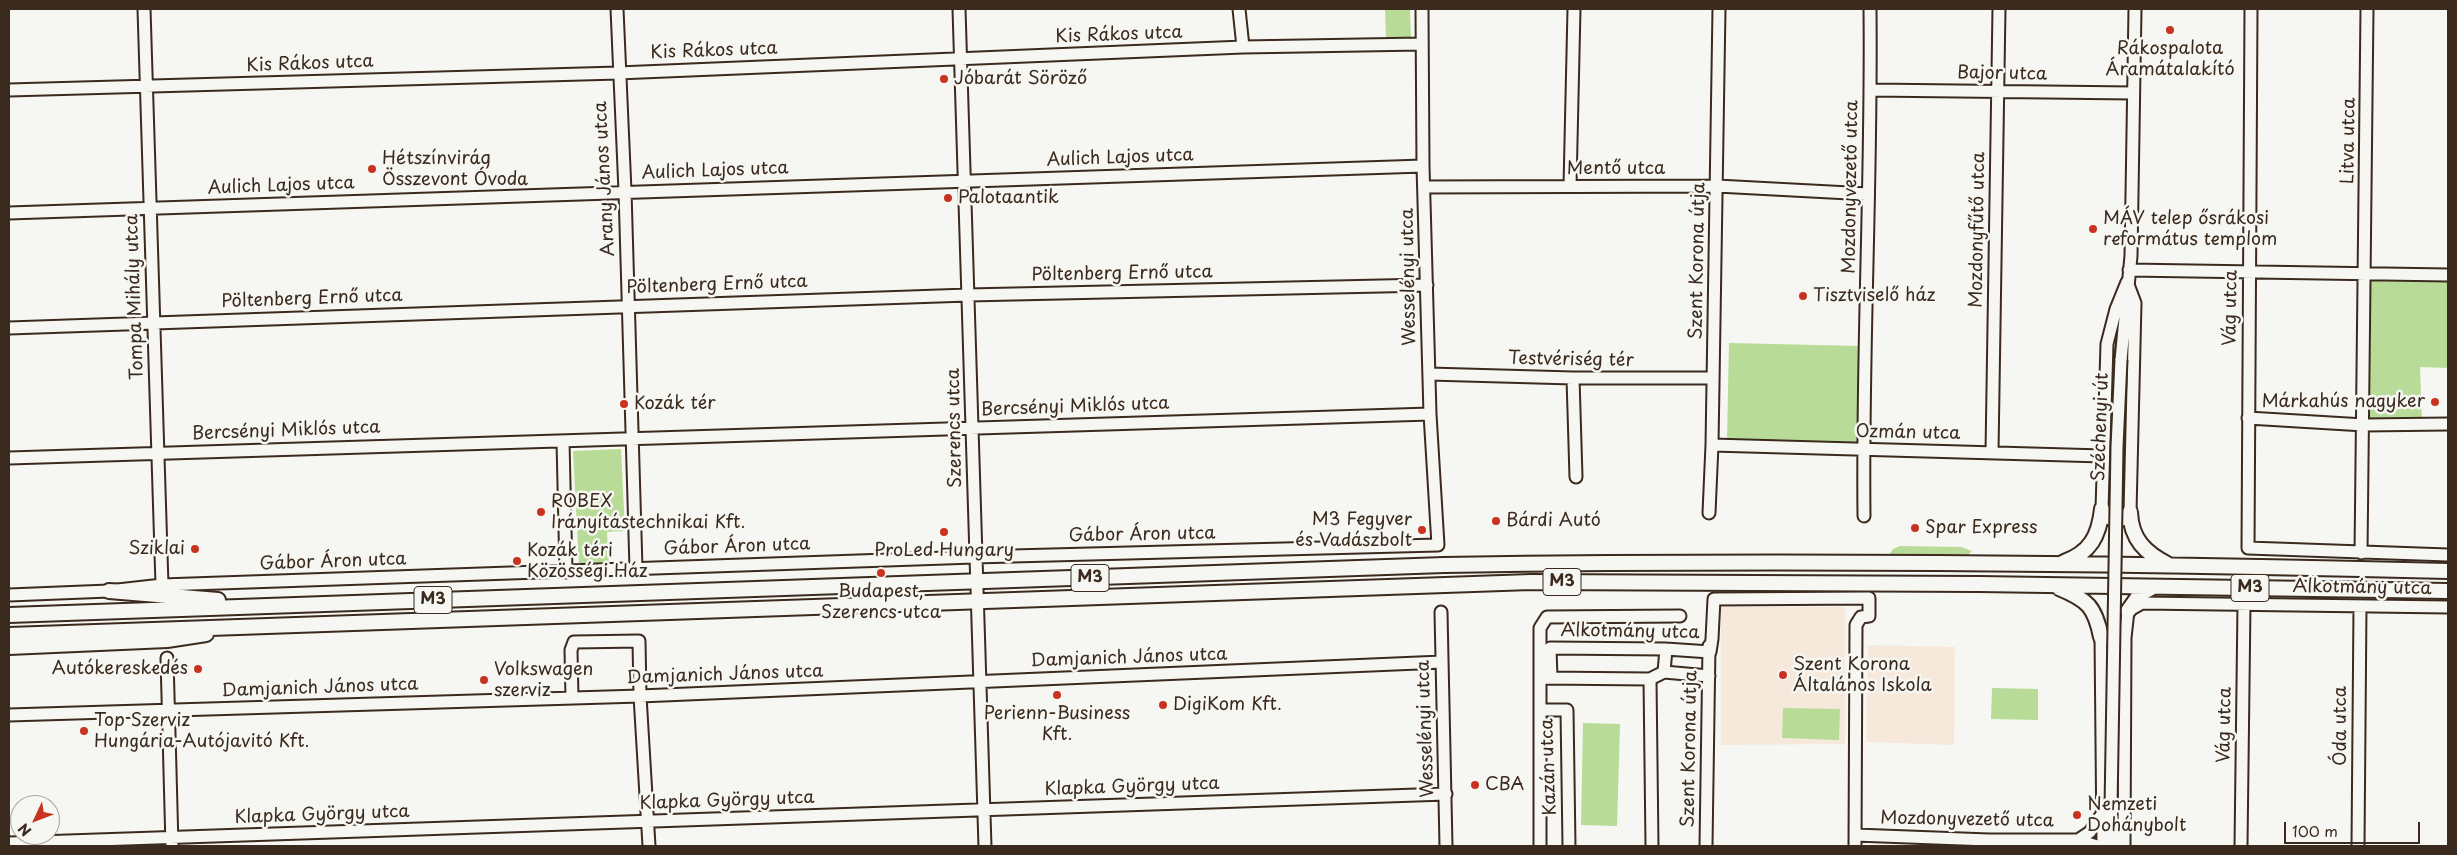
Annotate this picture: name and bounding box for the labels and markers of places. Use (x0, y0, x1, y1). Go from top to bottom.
marker: Rákospalota Áramátalakító (2164, 24, 2176, 36)
place label: Rákospalota Áramátalakító (2105, 38, 2235, 80)
place label: Jóbarát Söröző (954, 68, 1087, 90)
marker: Jóbarát Söröző (938, 73, 950, 85)
place label: Hétszínvirág Összevont Óvoda (382, 148, 528, 190)
marker: Hétszínvirág Összevont Óvoda (366, 163, 378, 175)
place label: Palotaantik (958, 187, 1059, 209)
marker: Palotaantik (942, 192, 954, 204)
place label: MÁV telep ősrákosi református templom (2103, 208, 2277, 250)
marker: MÁV telep ősrákosi református templom (2087, 223, 2099, 235)
place label: Tisztviselő ház (1813, 285, 1936, 307)
marker: Tisztviselő ház (1797, 290, 1809, 302)
place label: Márkahús nagyker (2262, 391, 2425, 413)
place label: Kozák tér (634, 393, 716, 415)
marker: Márkahús nagyker (2429, 396, 2441, 408)
marker: Kozák tér (618, 398, 630, 410)
place label: ROBEX Irányítástechnikai Kft. (551, 491, 745, 534)
marker: ROBEX Irányítástechnikai Kft. (535, 506, 547, 518)
place label: M3 Fegyver és Vadászbolt (1295, 509, 1412, 552)
place label: Bárdi Autó (1506, 510, 1601, 532)
marker: Bárdi Autó (1490, 515, 1502, 527)
place label: Spar Express (1925, 517, 2038, 539)
marker: Spar Express (1909, 522, 1921, 534)
marker: M3 Fegyver és Vadászbolt (1416, 524, 1428, 536)
marker: ProLed Hungary (938, 526, 950, 538)
place label: Sziklai (128, 538, 185, 560)
place label: Kozák téri Közösségi Ház (527, 540, 648, 582)
place label: ProLed Hungary (874, 540, 1014, 562)
marker: Sziklai (189, 543, 201, 555)
marker: Kozák téri Közösségi Ház (511, 555, 523, 567)
marker: Budapest, Szerencs utca (875, 567, 887, 579)
place label: Budapest, Szerencs utca (821, 581, 941, 624)
place label: Szent Korona Általános Iskola (1793, 654, 1932, 696)
place label: Autókereskedés (52, 658, 188, 680)
place label: Volkswagen szerviz (494, 659, 593, 702)
marker: Autókereskedés (192, 663, 204, 675)
marker: Szent Korona Általános Iskola (1777, 669, 1789, 681)
marker: Volkswagen szerviz (478, 674, 490, 686)
marker: Perienn-Business Kft. (1051, 689, 1063, 701)
place label: DigiKom Kft. (1173, 694, 1282, 716)
marker: DigiKom Kft. (1157, 699, 1169, 711)
place label: Perienn-Business Kft. (984, 703, 1130, 746)
place label: Top Szerviz Hungária-Autójavitó Kft. (94, 710, 310, 752)
marker: Top Szerviz Hungária-Autójavitó Kft. (78, 725, 90, 737)
place label: CBA (1485, 774, 1524, 796)
marker: CBA (1469, 779, 1481, 791)
place label: Nemzeti Dohánybolt (2087, 794, 2186, 836)
marker: Nemzeti Dohánybolt (2071, 809, 2083, 821)

